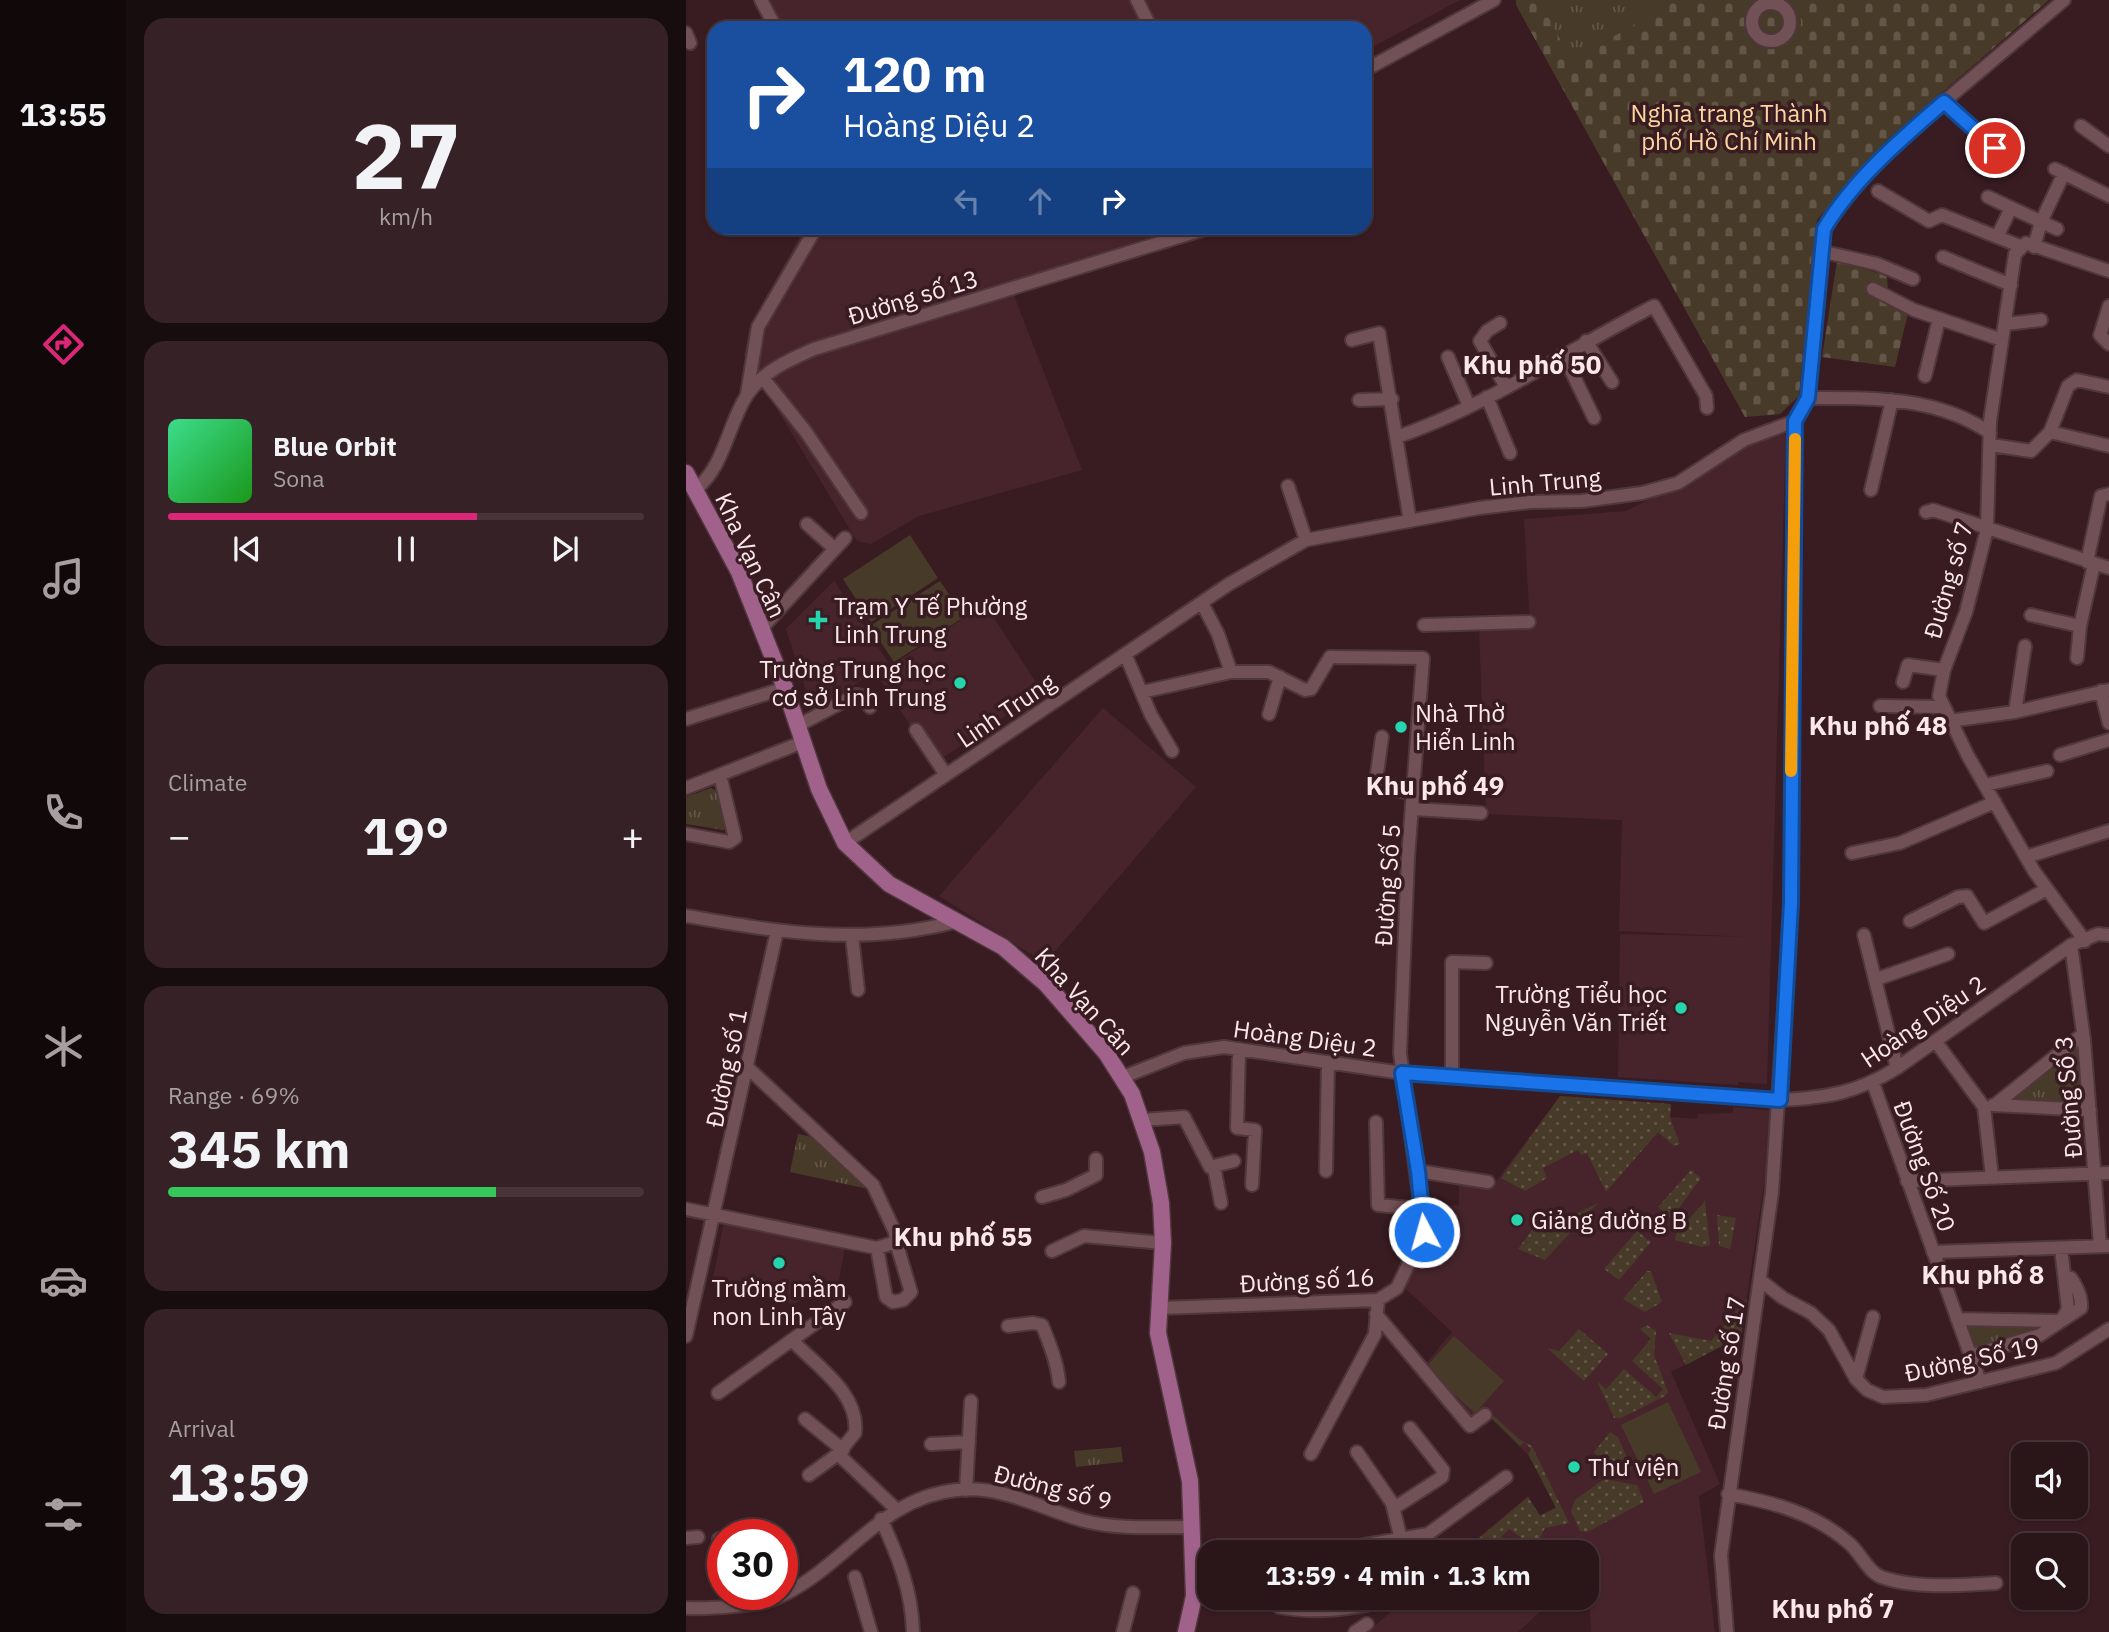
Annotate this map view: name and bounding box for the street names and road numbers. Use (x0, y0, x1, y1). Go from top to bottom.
street label: Đường số 13 (844, 262, 982, 332)
street label: Linh Trung (1488, 461, 1603, 503)
street label: Kha Vạn Cân (708, 487, 794, 623)
street label: Đường số 7 (1916, 518, 1980, 642)
street label: Linh Trung (950, 665, 1062, 755)
street label: Đường Số 5 (1367, 823, 1407, 947)
street label: Kha Vạn Cân (1028, 940, 1142, 1062)
street label: Hoàng Diệu 2 (1854, 967, 1992, 1075)
street label: Đường số 1 (698, 1006, 754, 1130)
street label: Hoàng Diệu 2 (1231, 1012, 1379, 1064)
street label: Đường Số 3 (2047, 1035, 2089, 1159)
street label: Đường Số 20 (1887, 1096, 1963, 1236)
street label: Đường số 16 (1239, 1260, 1375, 1300)
street label: Đường số 17 (1700, 1294, 1752, 1432)
street label: Đường Số 19 (1902, 1329, 2042, 1389)
street label: Đường số 9 (991, 1457, 1115, 1517)

